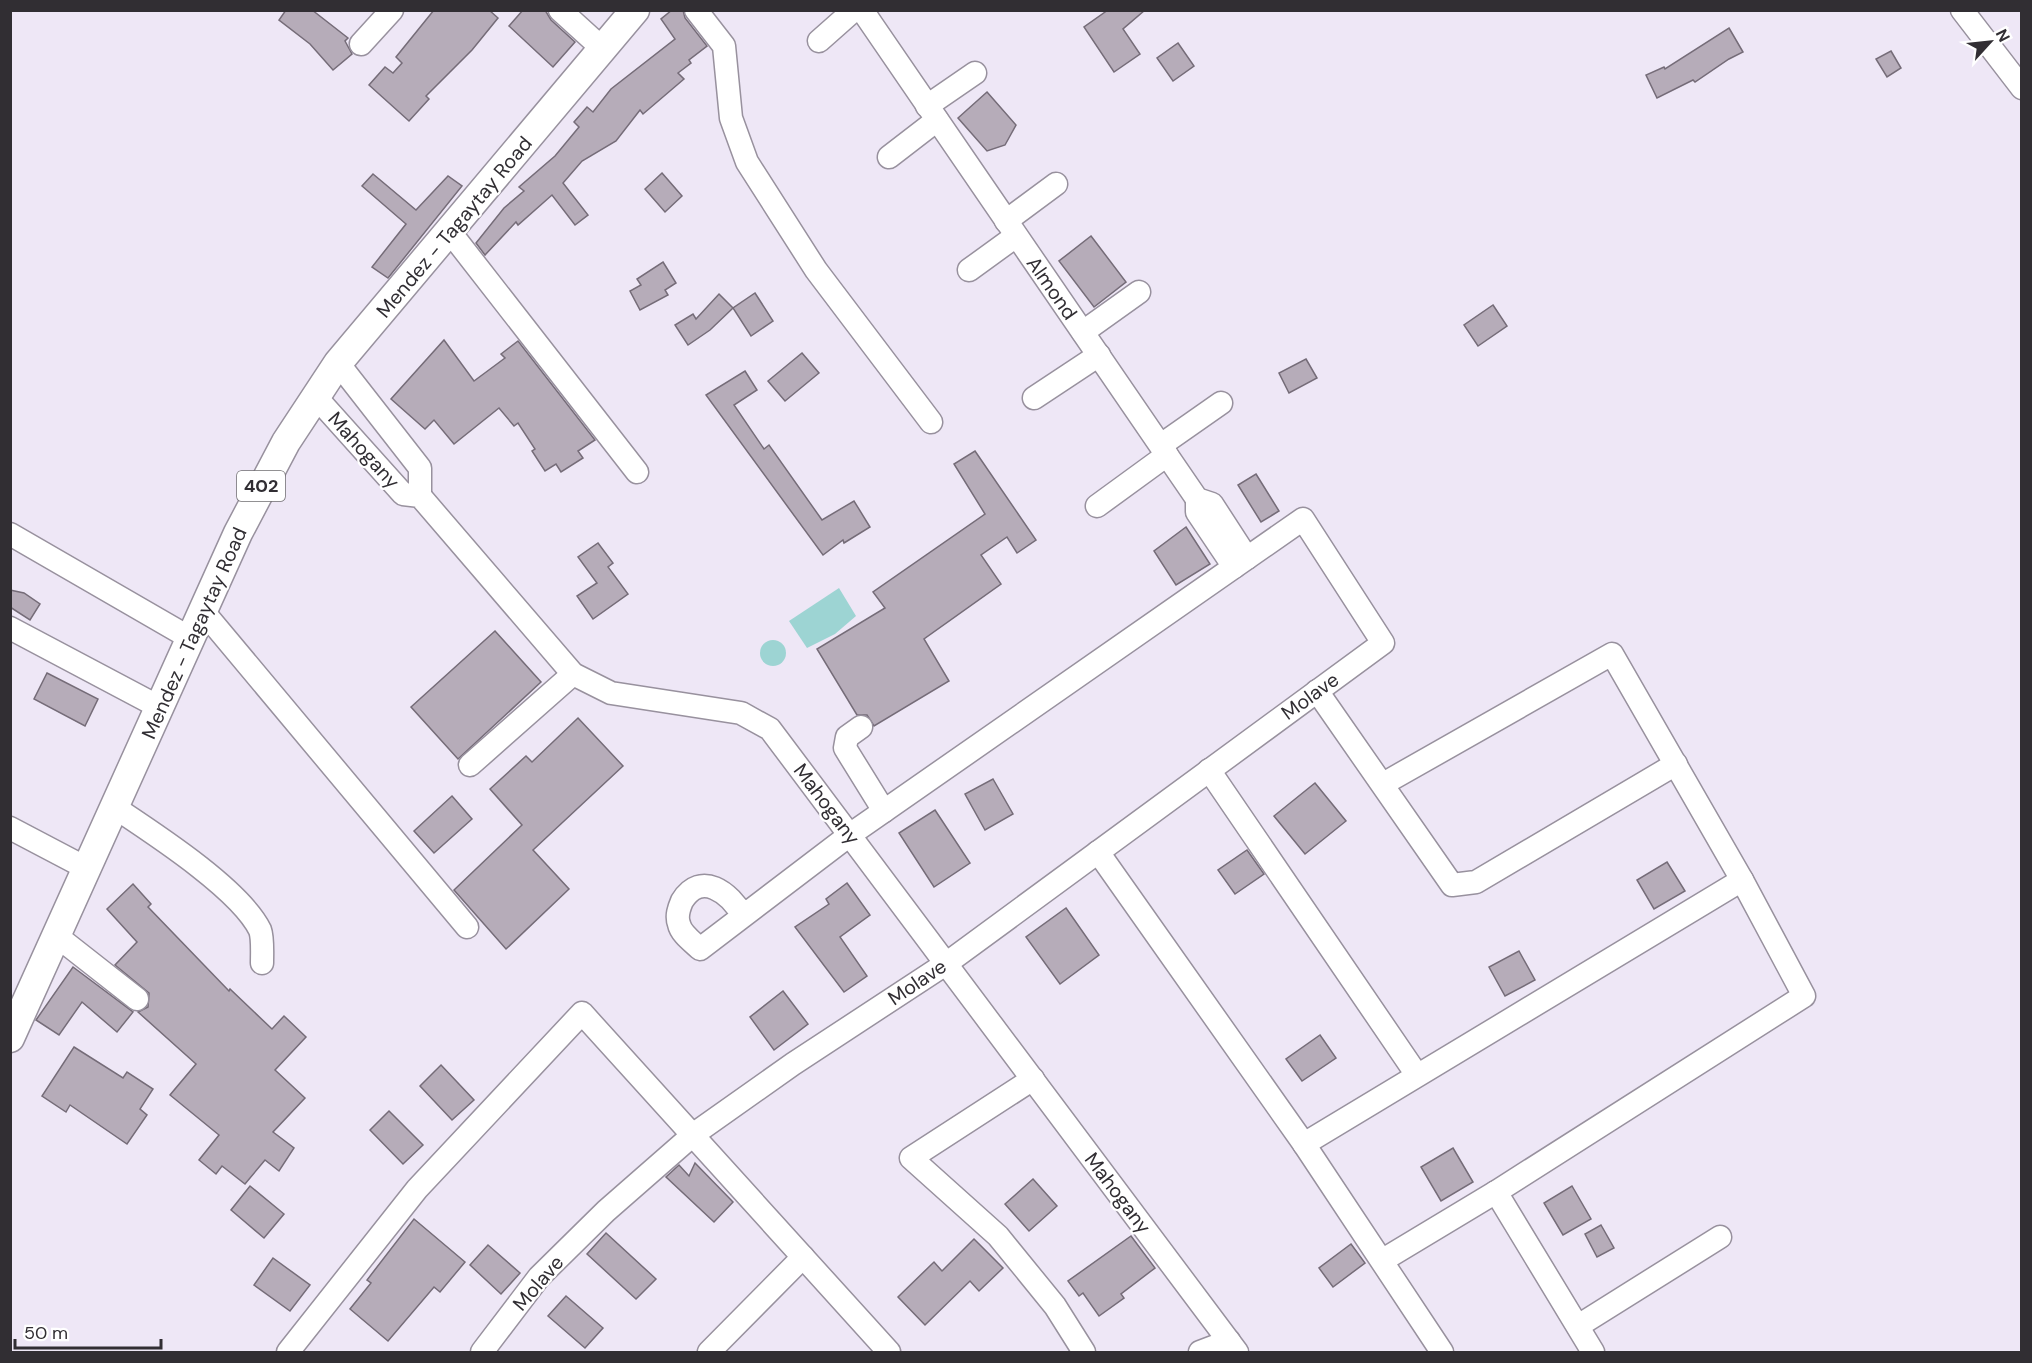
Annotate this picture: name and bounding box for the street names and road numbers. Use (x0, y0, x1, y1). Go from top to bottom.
street label: Mendez - Tagaytay Road (370, 131, 538, 323)
street label: Almond (1021, 251, 1083, 325)
street label: Mahogany (323, 406, 405, 494)
road number: 402 (237, 471, 285, 501)
street label: Mendez - Tagaytay Road (136, 523, 252, 743)
street label: Molave (1276, 666, 1344, 726)
street label: Mahogany (788, 758, 866, 850)
street label: Molave (883, 953, 951, 1011)
street label: Mahogany (1079, 1147, 1157, 1239)
street label: Molave (507, 1250, 569, 1316)

